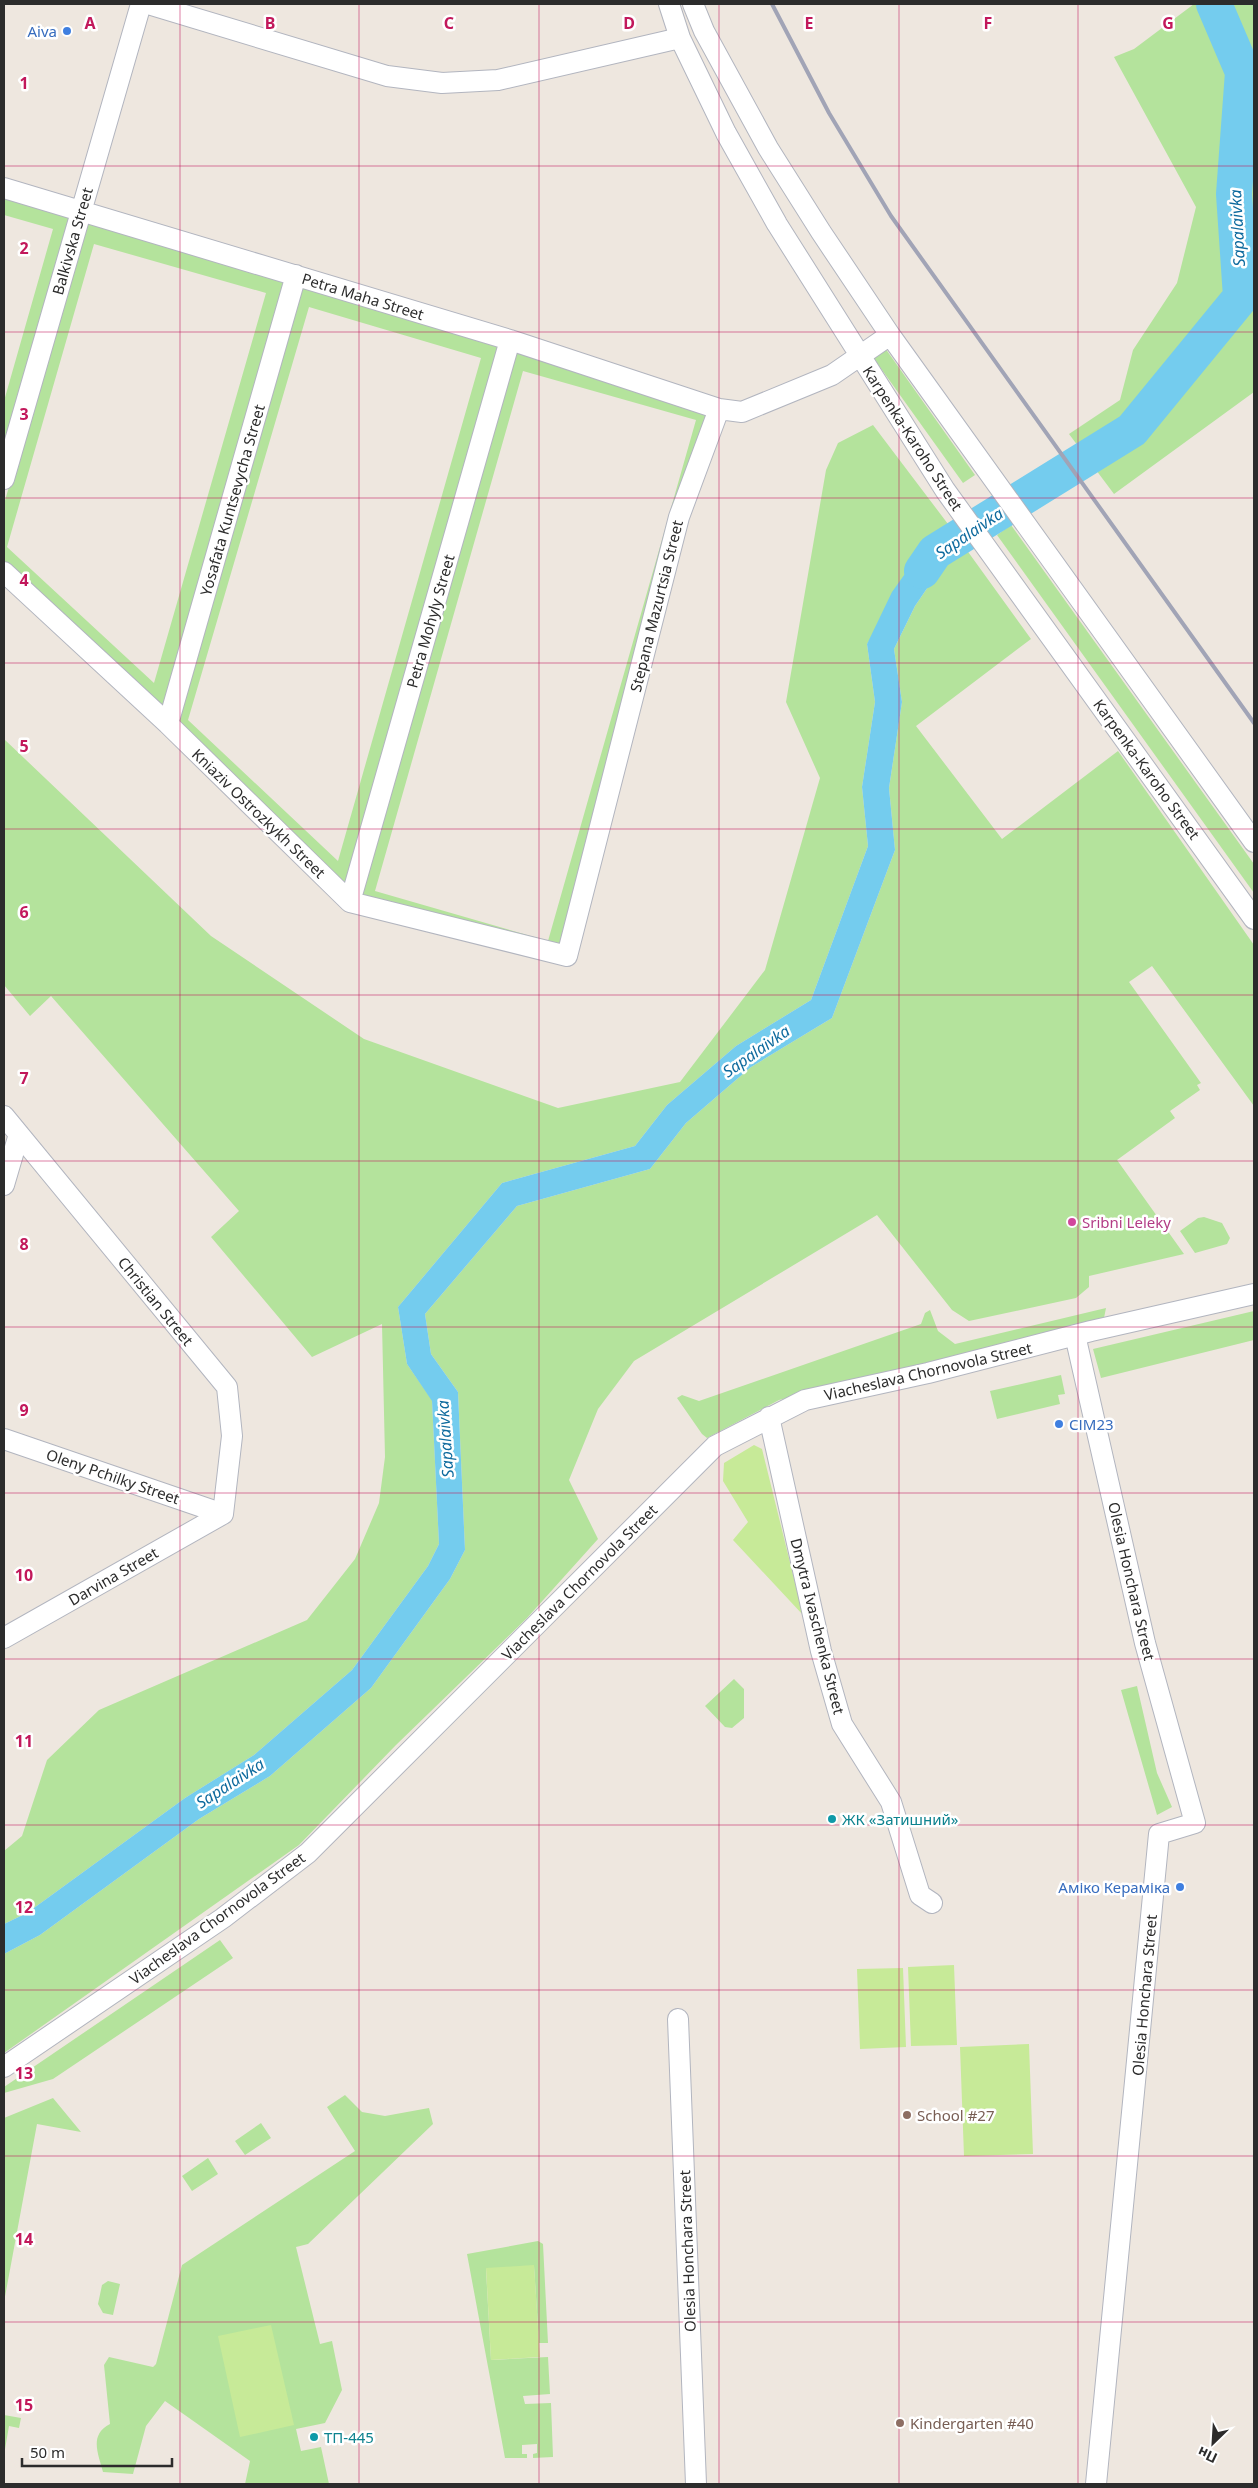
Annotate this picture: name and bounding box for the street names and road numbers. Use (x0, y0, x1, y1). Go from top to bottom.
street label: Balkivska Street (47, 184, 97, 297)
street label: Petra Maha Street (300, 268, 427, 324)
street label: Karpenka-Karoho Street (859, 362, 968, 515)
street label: Yosafata Kuntsevycha Street (195, 401, 269, 598)
street label: Stepana Mazurtsia Street (625, 517, 687, 694)
street label: Petra Mohyly Street (401, 551, 459, 690)
street label: Karpenka-Karoho Street (1089, 695, 1205, 844)
street label: Kniaziv Ostrozkykh Street (188, 744, 330, 882)
street label: Christian Street (114, 1252, 198, 1350)
street label: Viacheslava Chornovola Street (822, 1337, 1034, 1405)
street label: Oleny Pchilky Street (44, 1444, 183, 1508)
street label: Viacheslava Chornovola Street (497, 1499, 662, 1664)
street label: Olesia Honchara Street (1104, 1500, 1160, 1663)
street label: Dmytra Ivaschenka Street (786, 1536, 850, 1717)
street label: Darvina Street (64, 1542, 162, 1610)
street label: Viacheslava Chornovola Street (125, 1847, 309, 1989)
street label: Olesia Honchara Street (1127, 1913, 1161, 2076)
street label: Olesia Honchara Street (674, 2169, 700, 2332)

